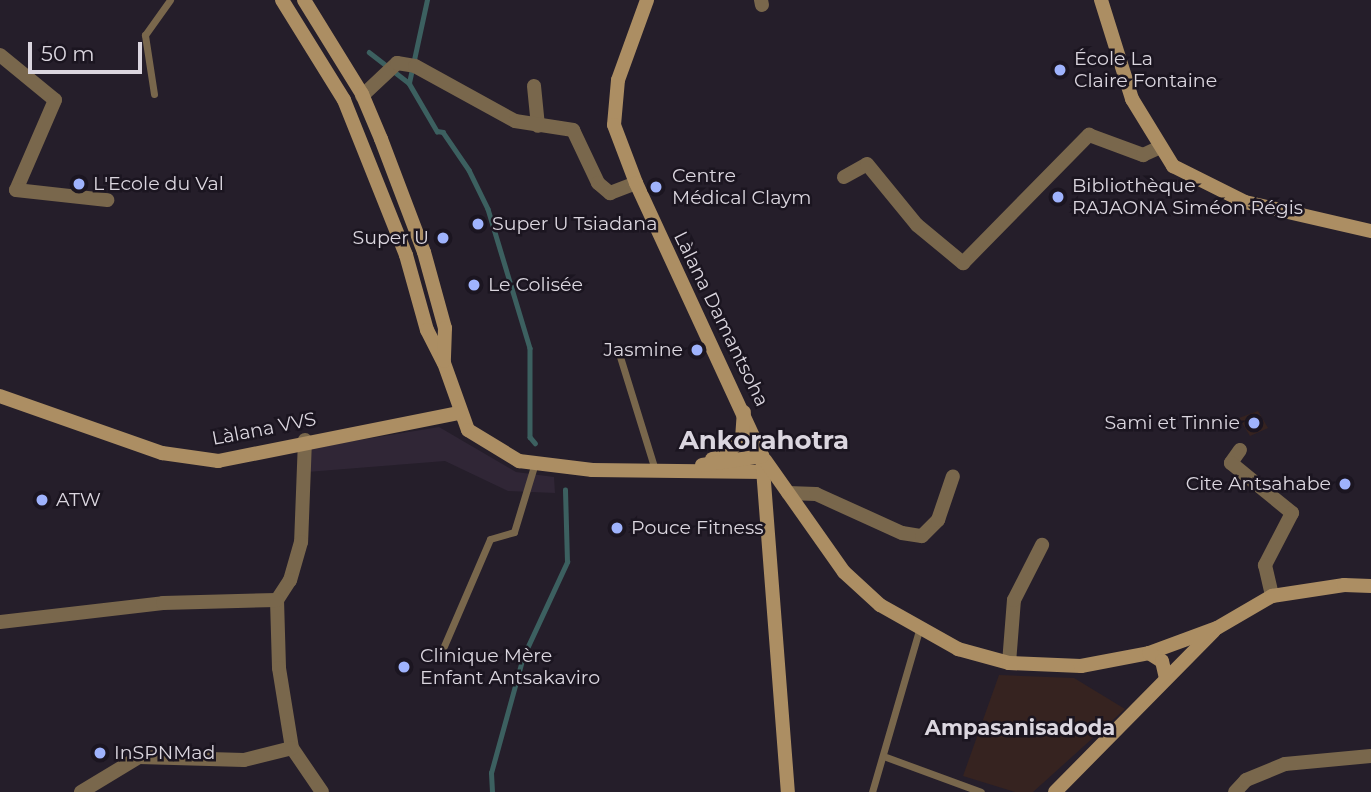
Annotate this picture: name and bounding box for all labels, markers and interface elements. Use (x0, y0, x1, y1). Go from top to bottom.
scale bar (32, 28, 145, 72)
text: 50 m (41, 41, 95, 66)
place label: École La Claire Fontaine (1074, 48, 1217, 92)
marker: École La Claire Fontaine (1052, 62, 1068, 78)
place label: Centre Médical Claym (672, 165, 811, 209)
place label: L'Ecole du Val (93, 173, 224, 195)
place label: Bibliothèque RAJAONA Siméon Régis (1072, 175, 1303, 219)
marker: L'Ecole du Val (71, 176, 87, 192)
marker: Centre Médical Claym (646, 177, 666, 197)
marker: Bibliothèque RAJAONA Siméon Régis (1050, 189, 1066, 205)
place label: Super U Tsiadana (492, 213, 657, 235)
marker: Super U Tsiadana (470, 216, 486, 232)
place label: Super U (353, 227, 429, 249)
street label: Làlana Damantsoha (669, 228, 773, 410)
marker: Super U (435, 230, 451, 246)
place label: Le Colisée (488, 274, 583, 296)
marker: Le Colisée (466, 277, 482, 293)
place label: Jasmine (603, 339, 683, 361)
marker: Jasmine (689, 342, 705, 358)
street label: Làlana VVS (210, 408, 318, 450)
place label: Sami et Tinnie (1104, 412, 1240, 434)
marker: Sami et Tinnie (1246, 415, 1262, 431)
district label: Ankorahotra (679, 425, 849, 457)
place label: Cite Antsahabe (1186, 473, 1331, 495)
marker: Cite Antsahabe (1337, 476, 1353, 492)
place label: ATW (56, 489, 101, 511)
marker: ATW (34, 492, 50, 508)
place label: Pouce Fitness (631, 517, 764, 539)
marker: Pouce Fitness (609, 520, 625, 536)
place label: Clinique Mère Enfant Antsakaviro (420, 645, 600, 689)
marker: Clinique Mère Enfant Antsakaviro (394, 657, 414, 677)
district label: Ampasanisadoda (925, 715, 1115, 741)
place label: InSPNMad (114, 742, 215, 764)
marker: InSPNMad (92, 745, 108, 761)

